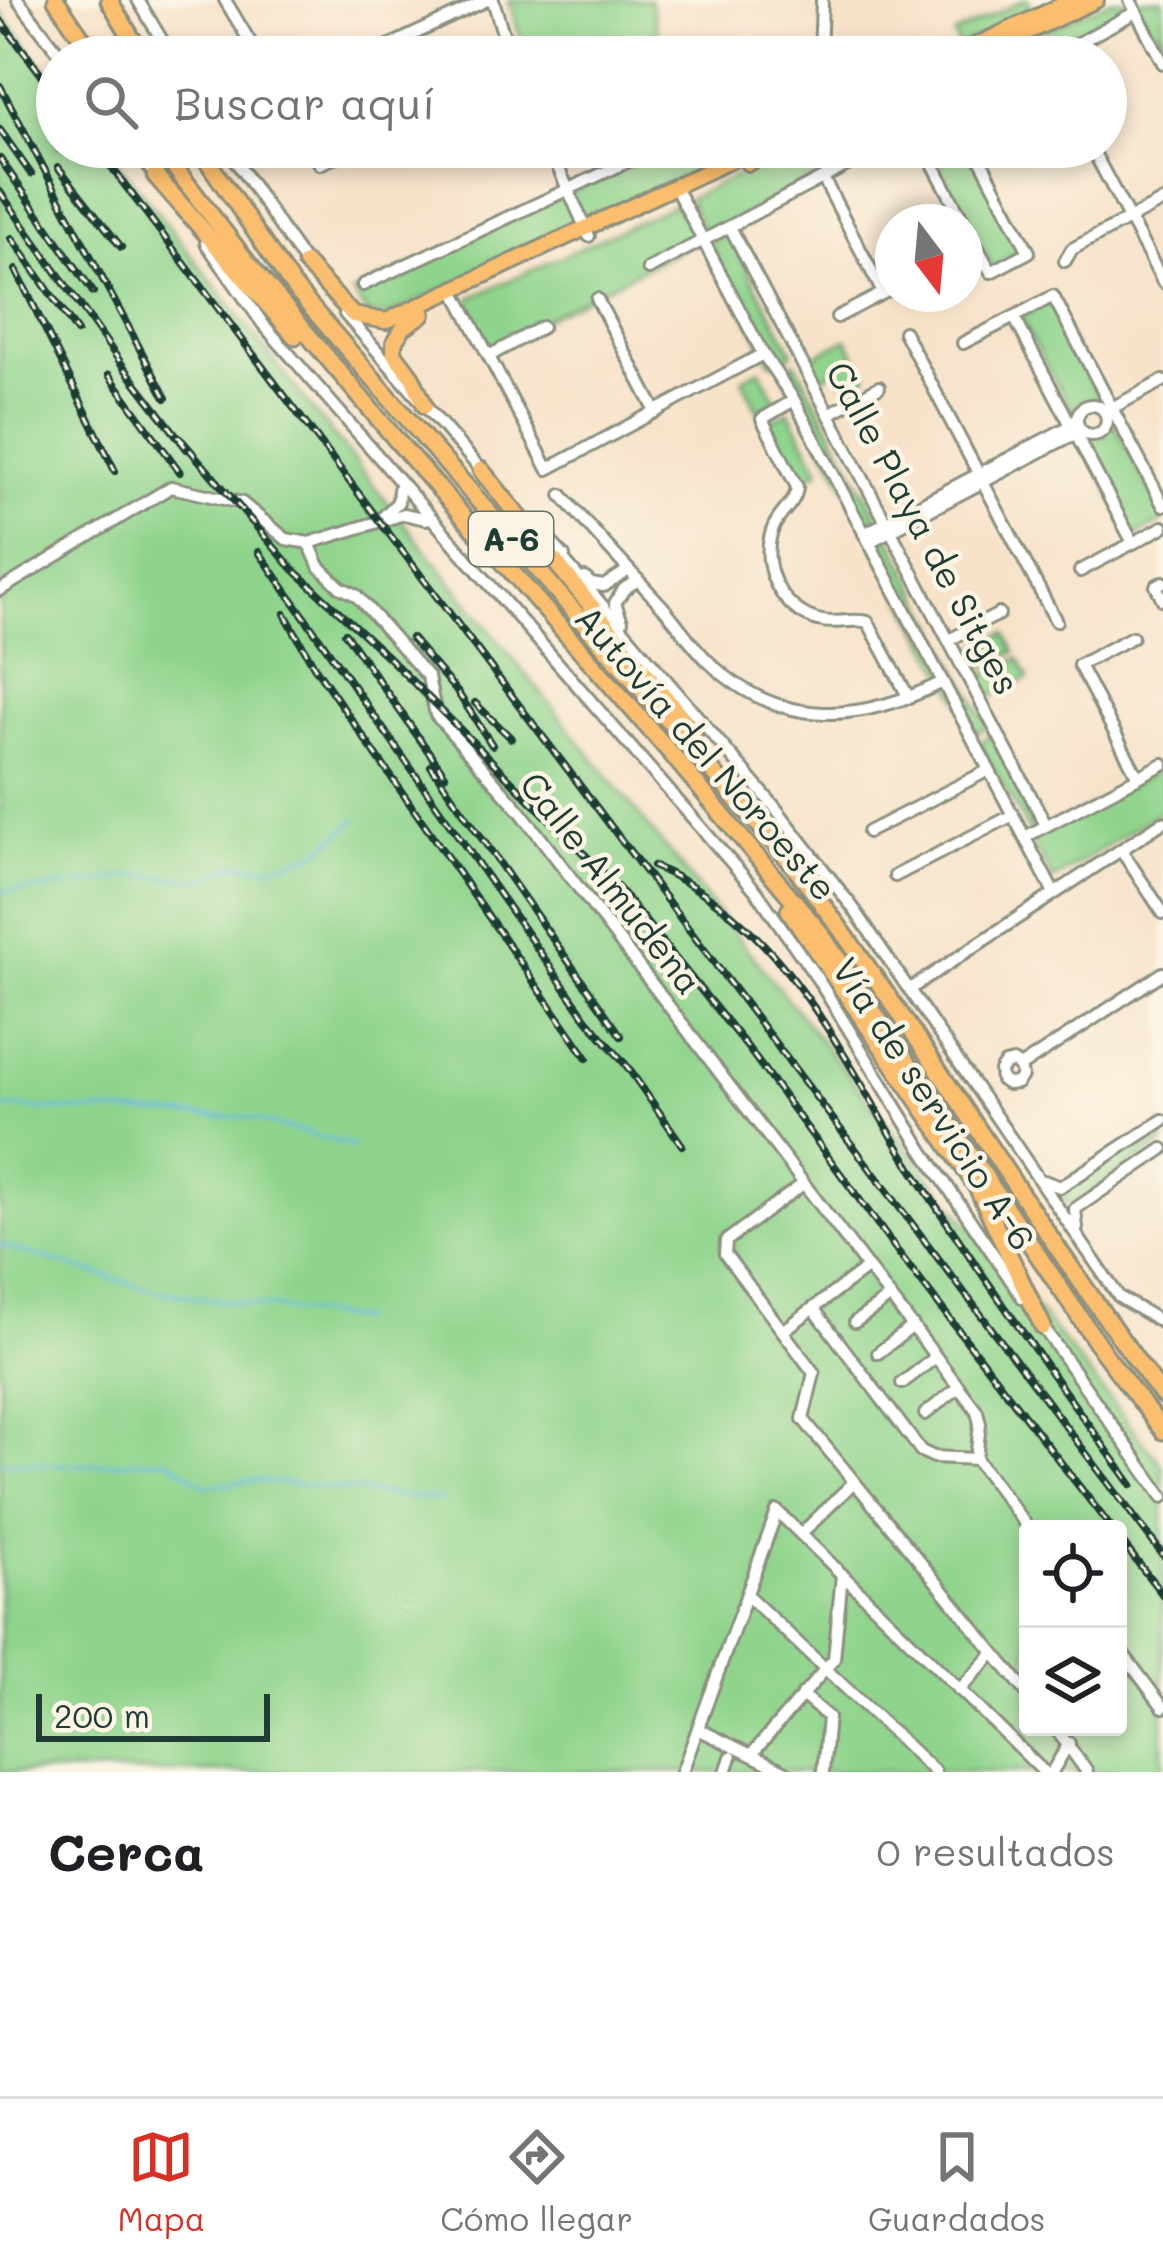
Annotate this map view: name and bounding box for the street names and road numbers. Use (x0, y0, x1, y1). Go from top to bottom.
street label: Calle Playa de Sitges (816, 353, 1032, 702)
road number: A-6 (469, 512, 553, 566)
street label: Autovía del Noroeste (566, 594, 849, 910)
street label: Calle Almudena (511, 761, 714, 1003)
street label: Vía de servicio A-6 (823, 948, 1048, 1258)

